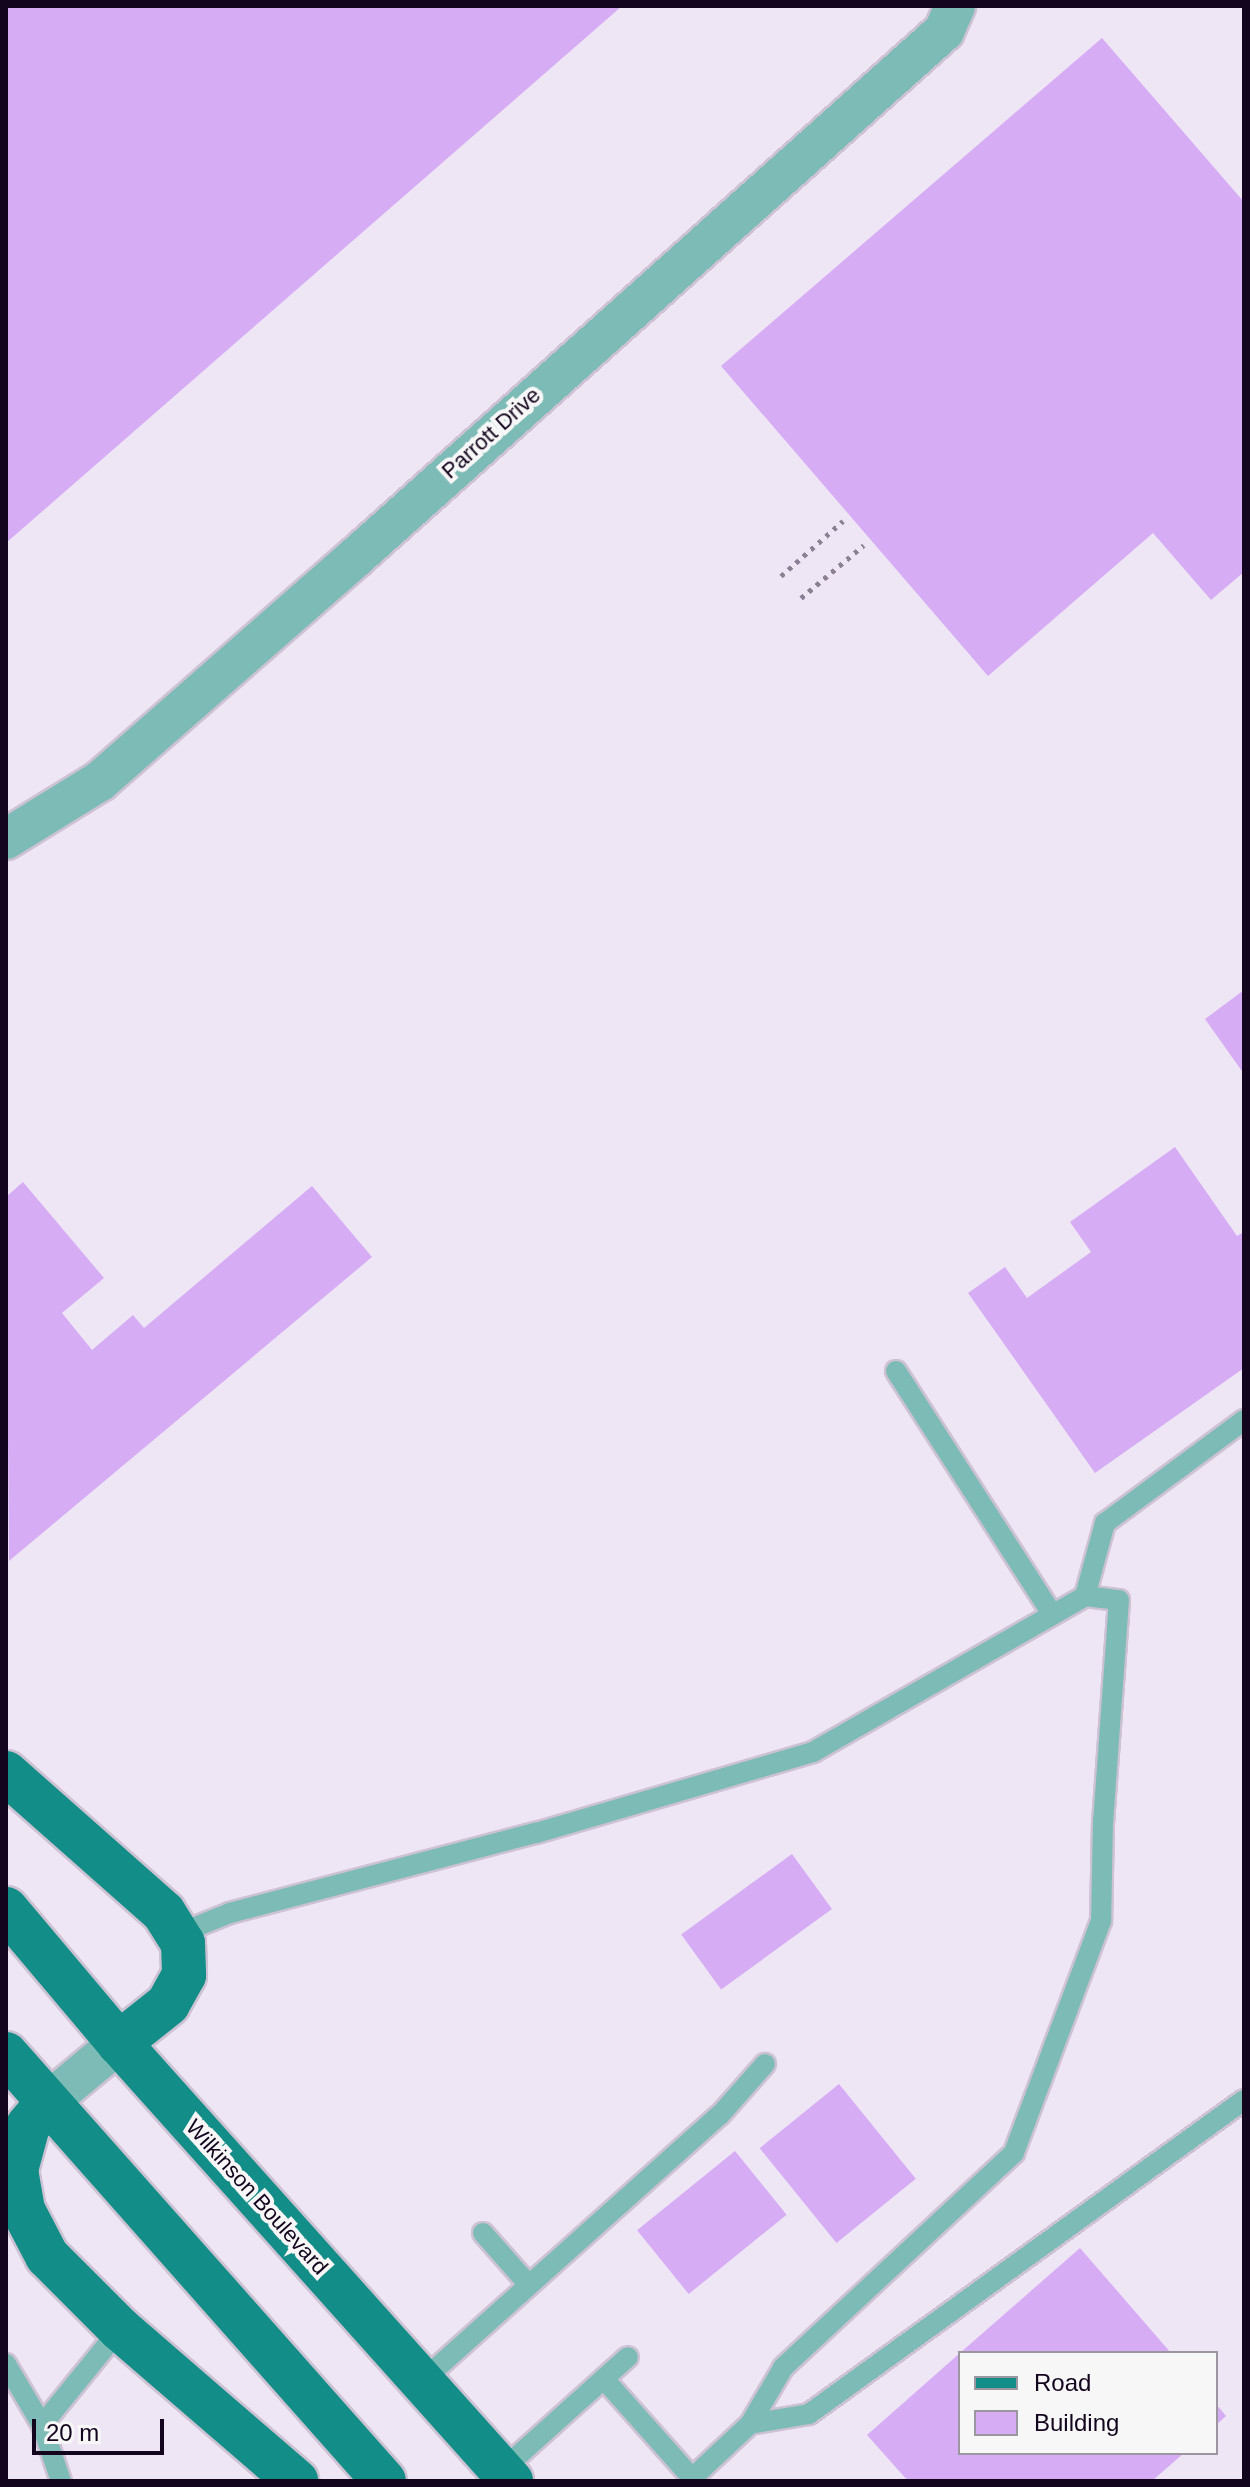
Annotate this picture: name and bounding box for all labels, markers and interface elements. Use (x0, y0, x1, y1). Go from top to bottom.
street label: Parrott Drive (436, 382, 546, 484)
street label: Wilkinson Boulevard (181, 2114, 333, 2280)
legend (958, 2351, 1218, 2455)
text: Road (1034, 2369, 1091, 2396)
scale bar (36, 2403, 168, 2453)
text: Building (1034, 2409, 1119, 2436)
text: 20 m (46, 2419, 99, 2446)

